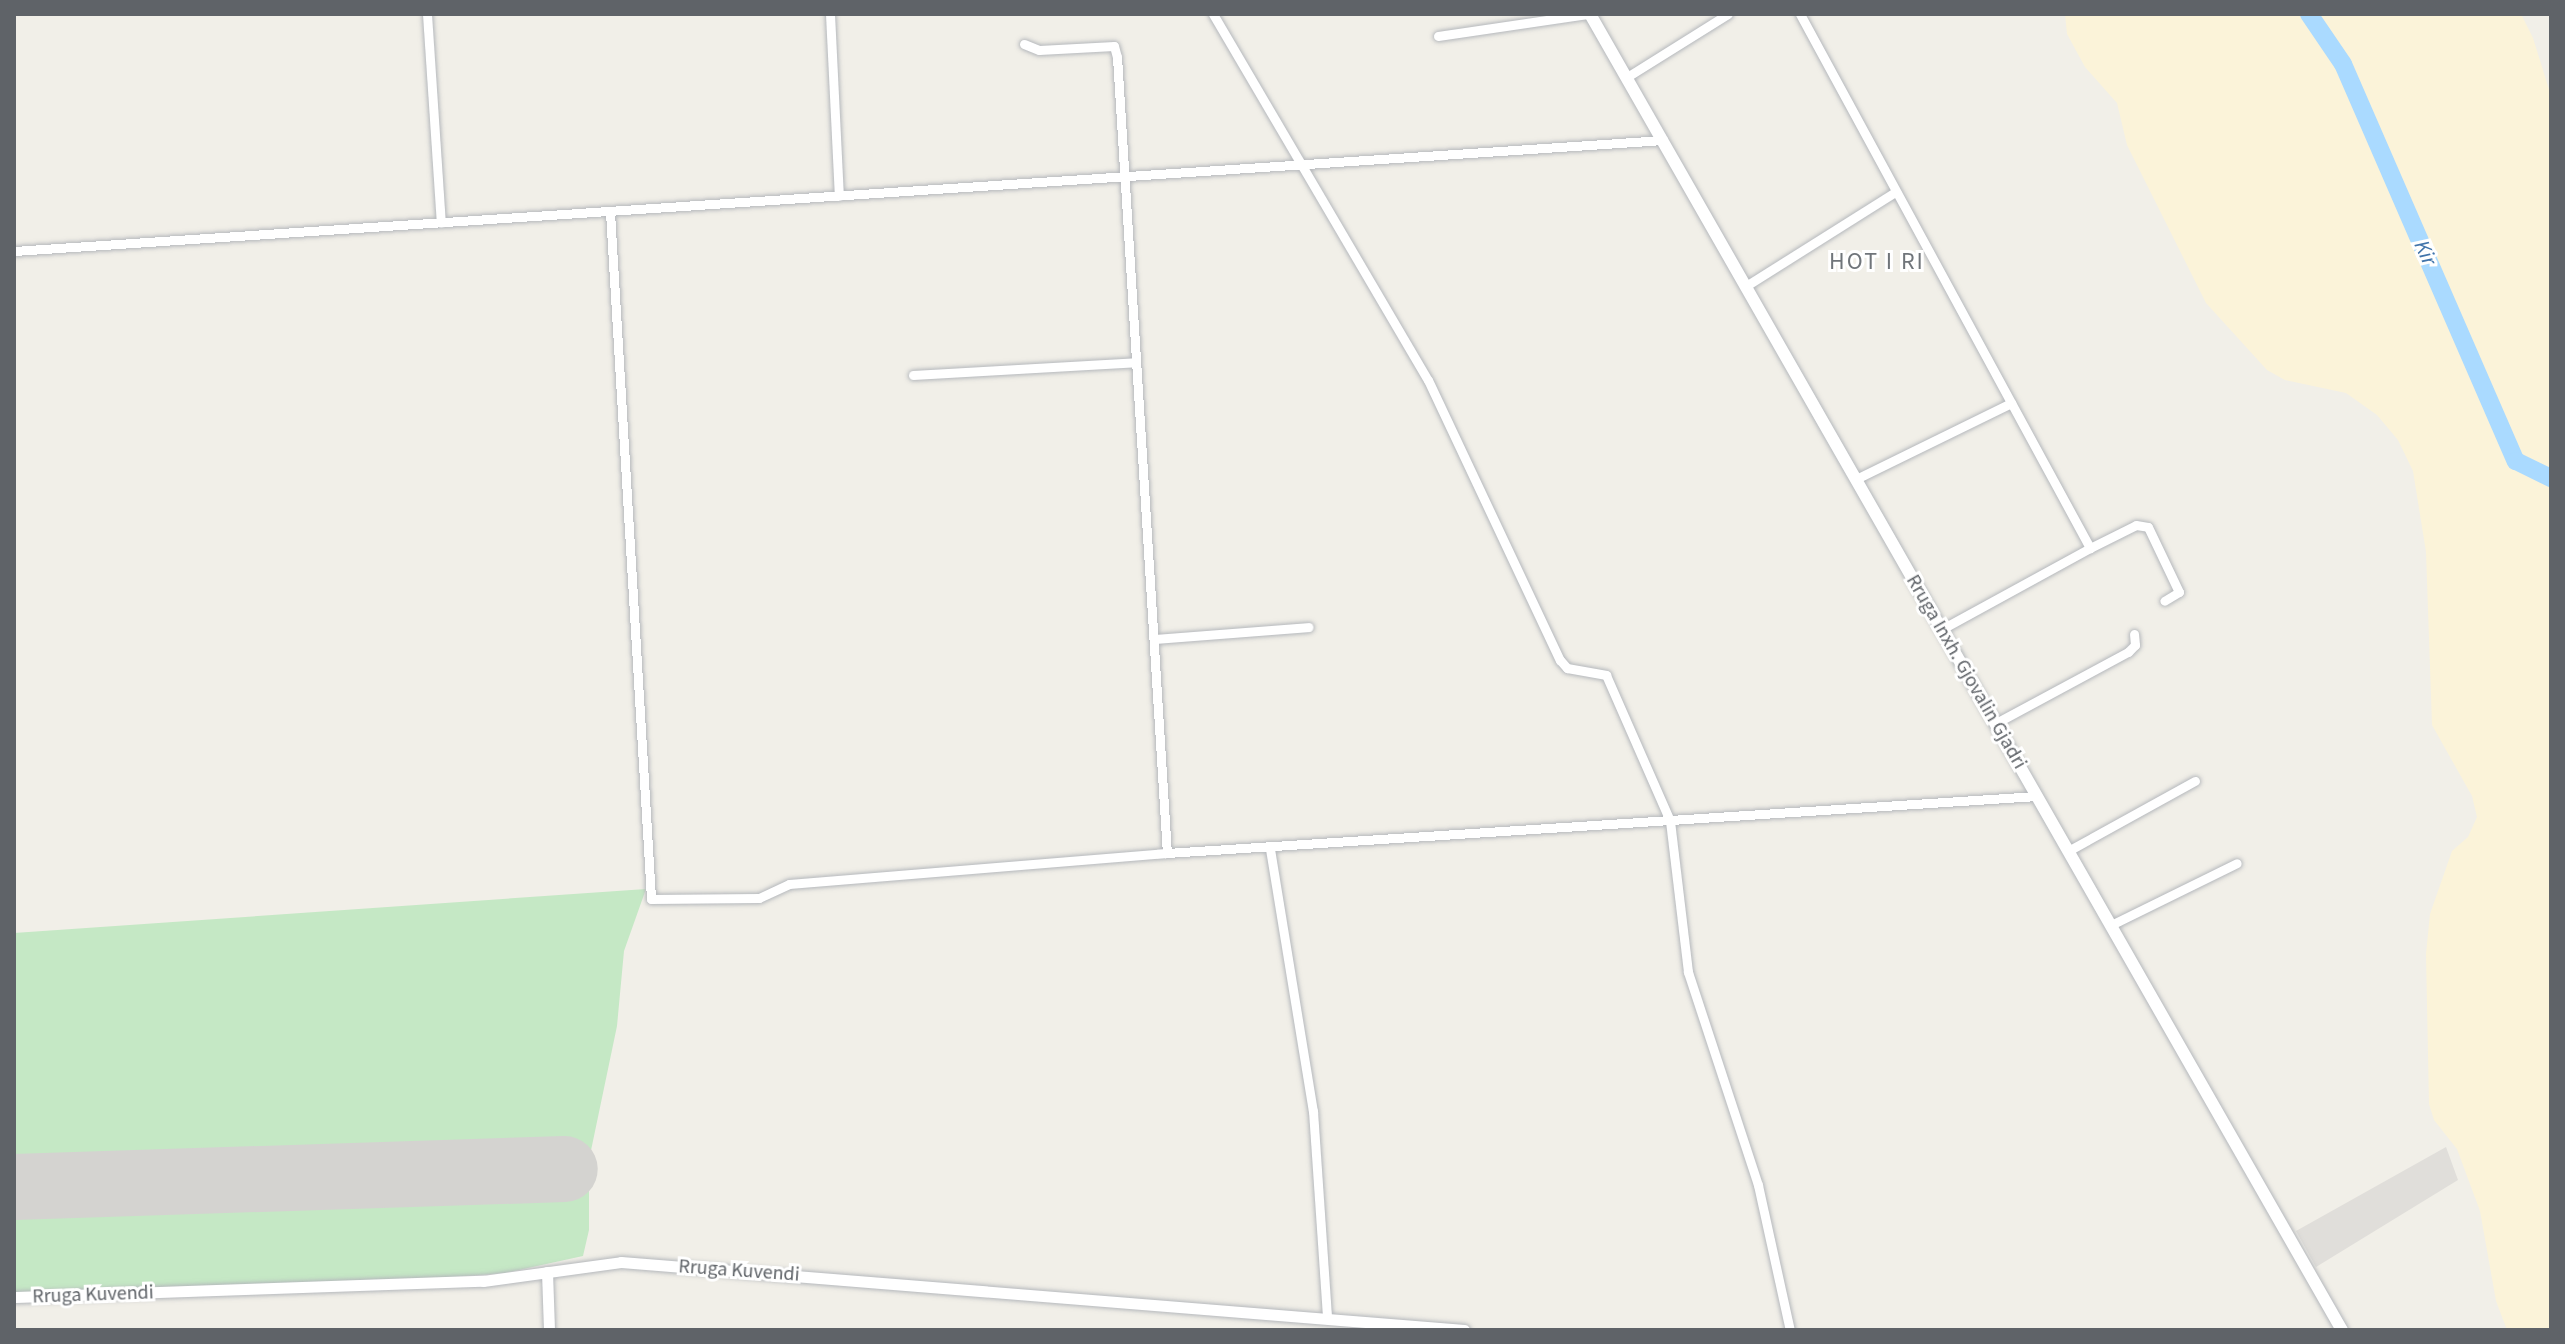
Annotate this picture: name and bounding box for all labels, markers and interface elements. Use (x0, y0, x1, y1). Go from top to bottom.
water label: Kir (2408, 236, 2442, 270)
district label: HOT I RI (1829, 248, 1925, 276)
street label: Rruga Inxh. Gjovalin Gjadri (1901, 571, 2031, 773)
street label: Rruga Kuvendi (678, 1255, 800, 1287)
street label: Rruga Kuvendi (32, 1281, 154, 1309)

